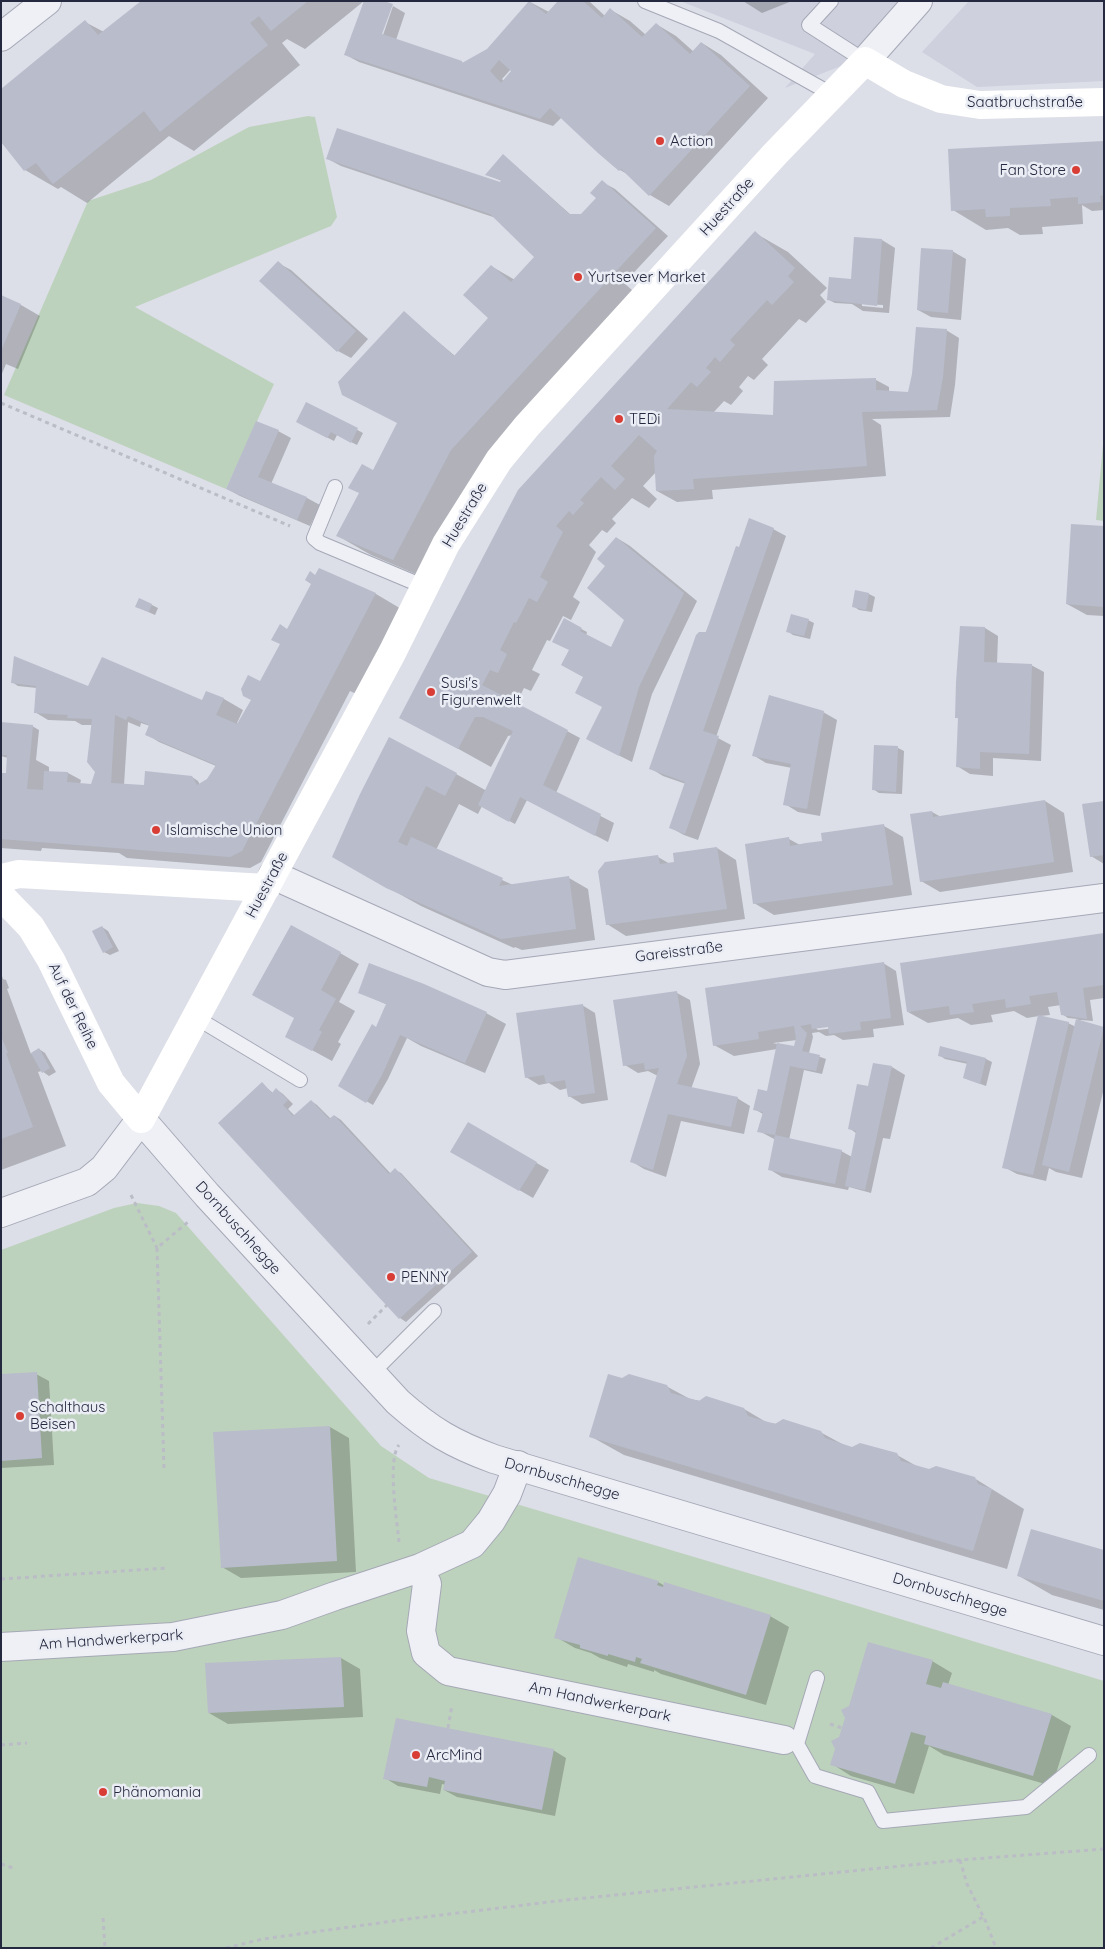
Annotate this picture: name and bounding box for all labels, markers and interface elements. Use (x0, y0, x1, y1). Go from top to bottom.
street label: Saatbruchstraße (967, 93, 1083, 111)
place label: Action (670, 132, 713, 150)
marker: Action (654, 135, 666, 147)
place label: Fan Store (1000, 161, 1066, 179)
marker: Fan Store (1070, 164, 1082, 176)
street label: Huestraße (696, 174, 758, 240)
place label: Yurtsever Market (588, 268, 706, 286)
marker: Yurtsever Market (572, 271, 584, 283)
place label: TEDi (629, 410, 661, 428)
marker: TEDi (613, 413, 625, 425)
street label: Huestraße (439, 479, 491, 551)
place label: Susi's Figurenwelt (441, 674, 521, 709)
marker: Susi's Figurenwelt (425, 686, 437, 698)
place label: Islamische Union (166, 821, 282, 839)
marker: Islamische Union (150, 824, 162, 836)
street label: Huestraße (242, 849, 292, 921)
street label: Gareisstraße (634, 938, 724, 966)
street label: Auf der Reihe (44, 960, 102, 1052)
street label: Dornbuschhegge (191, 1178, 285, 1278)
place label: PENNY (401, 1268, 449, 1286)
marker: PENNY (385, 1271, 397, 1283)
place label: Schalthaus Beisen (30, 1398, 105, 1433)
marker: Schalthaus Beisen (14, 1410, 26, 1422)
street label: Dornbuschhegge (502, 1454, 622, 1504)
street label: Dornbuschhegge (890, 1569, 1010, 1621)
street label: Am Handwerkerpark (38, 1626, 184, 1654)
street label: Am Handwerkerpark (527, 1678, 673, 1726)
place label: ArcMind (426, 1746, 482, 1764)
marker: ArcMind (410, 1749, 422, 1761)
place label: Phänomania (113, 1783, 201, 1801)
marker: Phänomania (97, 1786, 109, 1798)

